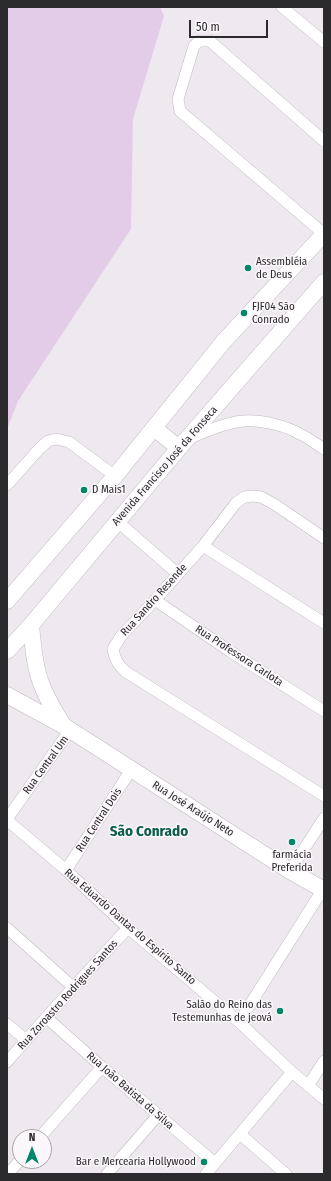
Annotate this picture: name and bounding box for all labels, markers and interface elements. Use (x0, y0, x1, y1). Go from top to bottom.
scale bar (191, 12, 270, 38)
text: 50 m (196, 20, 220, 34)
place label: Assembléia de Deus (256, 255, 307, 281)
marker: Assembléia de Deus (243, 263, 253, 273)
place label: FJF04 São Conrado (252, 300, 295, 326)
marker: FJF04 São Conrado (239, 308, 249, 318)
street label: Avenida Francisco José da Fonseca (109, 403, 221, 529)
place label: D Mais1 (92, 483, 126, 497)
marker: D Mais1 (79, 485, 89, 495)
street label: Rua Sandro Resende (118, 561, 190, 639)
street label: Rua Professora Carlota (193, 623, 285, 689)
street label: Rua Central Um (20, 733, 72, 797)
street label: Rua José Araújo Neto (150, 778, 236, 840)
street label: Rua Central Dois (73, 785, 125, 855)
district label: São Conrado (110, 823, 188, 841)
marker: farmácia Preferida (287, 837, 297, 847)
place label: farmácia Preferida (271, 848, 313, 874)
street label: Rua Eduardo Dantas do Espírito Santo (62, 866, 198, 988)
street label: Rua Zoroastro Rodrigues Santos (15, 937, 121, 1053)
place label: Salão do Reino das Testemunhas de jeová (172, 998, 272, 1024)
marker: Salão do Reino das Testemunhas de jeová (275, 1006, 285, 1016)
street label: Rua João Batista da Silva (84, 1050, 176, 1132)
north arrow (12, 1129, 52, 1169)
text: N (29, 1131, 35, 1144)
place label: Bar e Mercearia Hollywood (76, 1155, 196, 1169)
marker: Bar e Mercearia Hollywood (199, 1157, 209, 1167)

